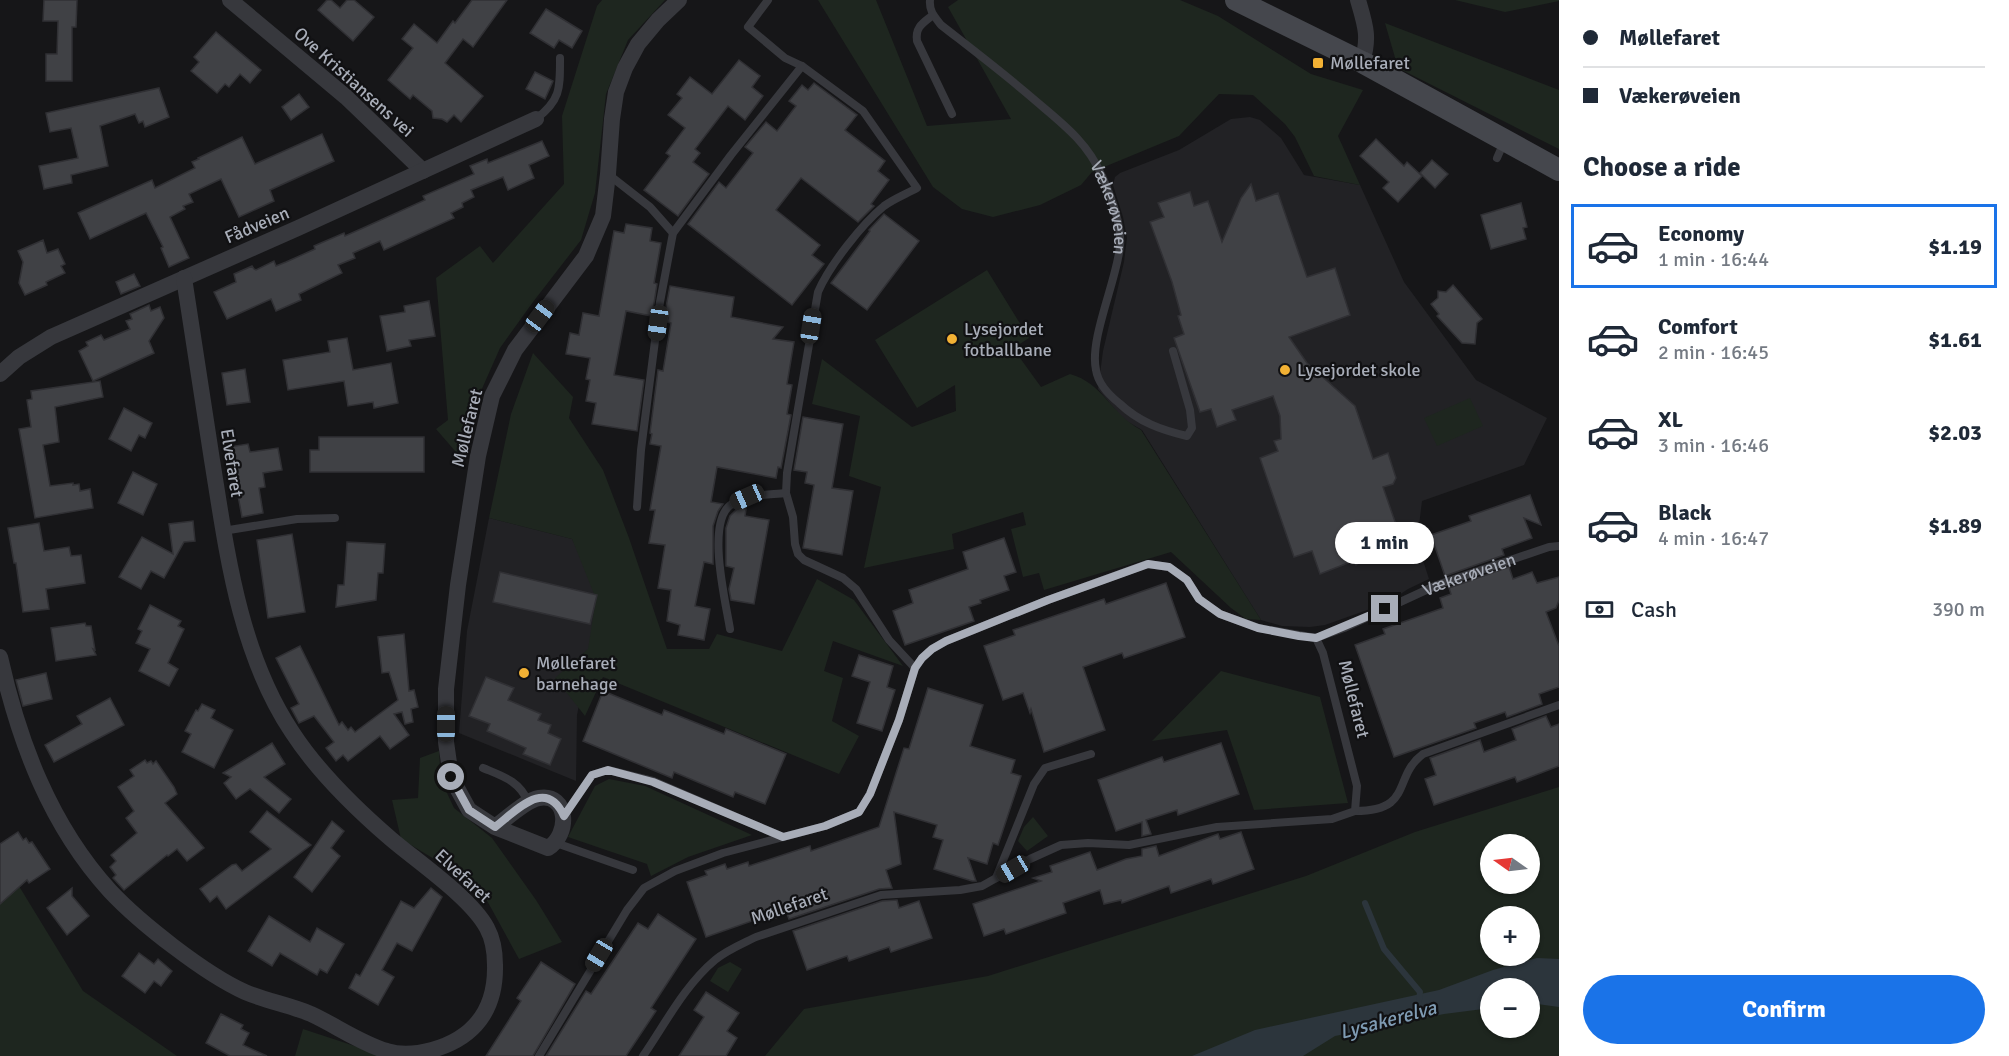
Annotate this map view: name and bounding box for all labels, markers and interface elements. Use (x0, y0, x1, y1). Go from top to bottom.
street label: Ove Kristiansens vei (289, 22, 419, 142)
text: Møllefaret (1619, 24, 1720, 51)
place label: Møllefaret (1330, 52, 1410, 74)
marker: Møllefaret (1311, 56, 1325, 70)
text: Vækerøveien (1619, 82, 1741, 109)
text: Choose a ride (1583, 151, 1741, 184)
street label: Vækerøveien (1085, 157, 1131, 256)
street label: Fådveien (221, 202, 293, 248)
icon: car (1586, 219, 1640, 273)
text: Economy (1658, 220, 1744, 247)
text: $1.19 (1928, 233, 1982, 260)
text: 1 min · 16:44 (1658, 247, 1769, 272)
car (522, 296, 558, 336)
car (647, 304, 669, 342)
car (799, 307, 823, 345)
icon: car (1586, 312, 1640, 366)
text: Comfort (1658, 313, 1738, 340)
place label: Lysejordet fotballbane (964, 318, 1052, 361)
text: $1.61 (1928, 326, 1982, 353)
marker: Lysejordet fotballbane (945, 332, 959, 346)
text: 2 min · 16:45 (1658, 340, 1769, 365)
place label: Lysejordet skole (1297, 359, 1421, 381)
marker: Lysejordet skole (1278, 363, 1292, 377)
street label: Møllefaret (447, 387, 487, 469)
icon: car (1586, 405, 1640, 459)
text: XL (1658, 406, 1683, 433)
text: $2.03 (1928, 419, 1982, 446)
street label: Elvefaret (216, 427, 248, 499)
text: 3 min · 16:46 (1658, 433, 1769, 458)
car (727, 481, 767, 513)
icon: car (1586, 498, 1640, 552)
text: Black (1658, 499, 1712, 526)
text: $1.89 (1928, 512, 1982, 539)
callout: 1 min (1336, 522, 1434, 564)
text: 4 min · 16:47 (1658, 526, 1769, 551)
text: 1 min (1360, 530, 1409, 555)
street label: Vækerøveien (1419, 548, 1519, 601)
icon: cash (1583, 593, 1616, 626)
route end (1371, 595, 1398, 622)
text: Cash (1631, 596, 1677, 623)
text: 390 m (1932, 597, 1985, 622)
place label: Møllefaret barnehage (536, 652, 617, 695)
street label: Møllefaret (1334, 658, 1374, 740)
marker: Møllefaret barnehage (517, 666, 531, 680)
car (437, 706, 455, 742)
route start (437, 763, 464, 790)
north arrow (1480, 834, 1540, 894)
map controls (1480, 834, 1540, 1038)
street label: Elvefaret (430, 844, 496, 908)
car (993, 852, 1033, 886)
street label: Møllefaret (748, 883, 830, 929)
button: + (1480, 906, 1540, 966)
car (582, 935, 616, 975)
button: Confirm (1583, 975, 1985, 1044)
button: − (1480, 978, 1540, 1038)
water label: Lysakerelva (1337, 995, 1440, 1045)

